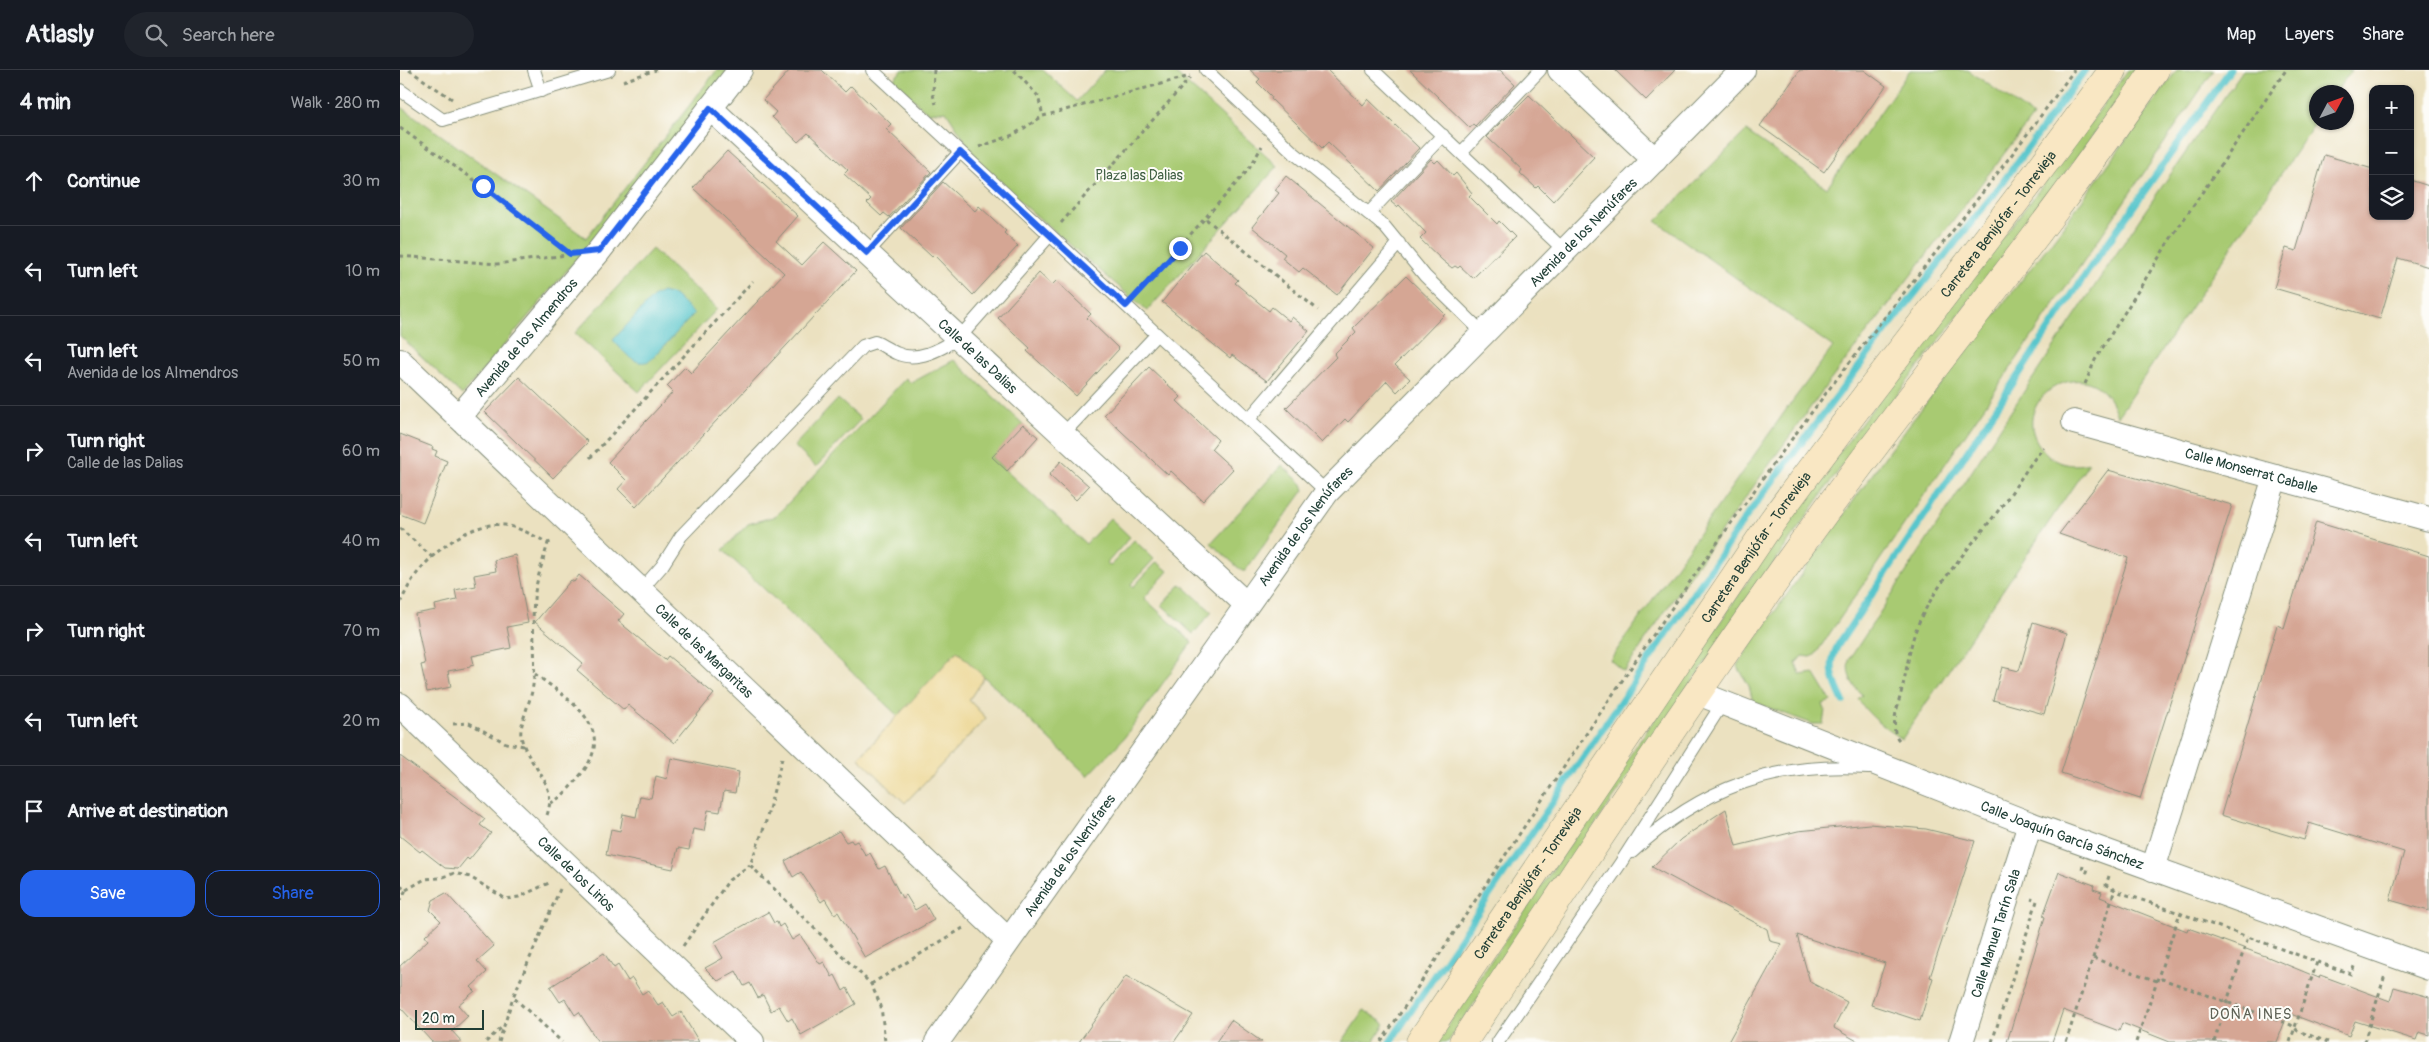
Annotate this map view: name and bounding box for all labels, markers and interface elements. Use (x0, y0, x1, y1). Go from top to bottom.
search box (124, 12, 474, 57)
text: Atlasly (25, 20, 94, 49)
icon: search (142, 21, 170, 49)
text: Search here (182, 23, 275, 47)
text: Map (2227, 23, 2256, 46)
text: Layers (2284, 23, 2334, 46)
text: Share (2362, 23, 2404, 46)
north arrow (2309, 85, 2354, 130)
map controls (2369, 85, 2414, 220)
button: + (2369, 85, 2414, 130)
text: 4 min (20, 89, 71, 116)
text: Walk · 280 m (291, 93, 380, 113)
button: − (2369, 130, 2414, 175)
street label: Carretera Benijófar - Torrevieja (1937, 147, 2060, 301)
icon: ahead (20, 167, 48, 195)
park label: Plaza las Dalias (1095, 167, 1183, 184)
text: Continue (67, 169, 140, 193)
text: 30 m (342, 171, 380, 191)
street label: Avenida de los Nenúfares (1526, 174, 1641, 290)
route start (472, 175, 495, 198)
button: layers (2369, 175, 2414, 220)
route end (1169, 237, 1192, 260)
icon: left (20, 257, 48, 285)
text: Turn left (67, 259, 137, 283)
text: 10 m (345, 261, 380, 281)
street label: Avenida de los Almendros (471, 274, 581, 400)
street label: Calle de las Dalias (935, 315, 1022, 397)
text: Turn left (67, 339, 137, 363)
icon: left (20, 347, 48, 375)
text: 50 m (343, 351, 380, 371)
text: Avenida de los Almendros (67, 363, 238, 383)
text: Turn right (67, 429, 145, 453)
icon: right (20, 437, 48, 465)
text: 60 m (342, 441, 380, 461)
street label: Calle Monserrat Caballe (2183, 444, 2320, 497)
text: Calle de las Dalias (67, 453, 183, 473)
street label: Avenida de los Nenúfares (1255, 462, 1357, 589)
street label: Carretera Benijófar - Torrevieja (1697, 468, 1814, 626)
icon: left (20, 527, 48, 555)
text: Turn left (67, 529, 137, 553)
text: 40 m (342, 531, 380, 551)
street label: Calle de las Margaritas (652, 600, 757, 702)
icon: right (20, 617, 48, 645)
text: Turn right (67, 619, 145, 643)
text: 70 m (343, 621, 380, 641)
icon: left (20, 707, 48, 735)
text: Turn left (67, 709, 137, 733)
text: 20 m (342, 711, 380, 731)
street label: Avenida de los Nenúfares (1020, 790, 1119, 920)
icon: arrive (20, 797, 48, 825)
street label: Calle Joaquín García Sánchez (1978, 797, 2146, 873)
text: Arrive at destination (67, 799, 228, 823)
street label: Carretera Benijófar - Torrevieja (1470, 803, 1585, 963)
street label: Calle de los Lirios (534, 833, 619, 915)
street label: Calle Manuel Tarín Sala (1967, 867, 2024, 1000)
button: Save (20, 870, 195, 917)
button: Share (205, 870, 380, 917)
district label: DOÑA INES (2210, 1005, 2292, 1024)
scale bar (415, 1007, 484, 1030)
text: 20 m (422, 1010, 455, 1027)

